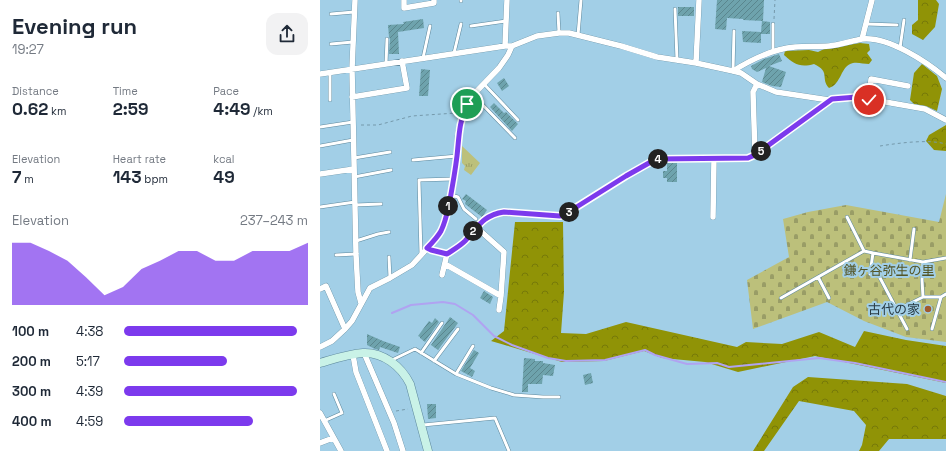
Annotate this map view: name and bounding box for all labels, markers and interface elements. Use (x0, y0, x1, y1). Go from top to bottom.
text: Evening run (12, 12, 137, 40)
button: share (266, 13, 308, 55)
text: 19:27 (12, 41, 44, 58)
pin (852, 83, 886, 117)
text: Distance (12, 84, 59, 98)
text: Time (113, 84, 138, 98)
text: Pace (213, 84, 239, 98)
pin (450, 87, 484, 121)
icon: check (858, 89, 880, 111)
icon: arrive (456, 93, 478, 115)
text: 0.62 (12, 98, 48, 120)
text: 2:59 (113, 98, 149, 120)
text: 4:49 (213, 98, 251, 120)
text: km (48, 104, 66, 118)
text: /km (251, 104, 273, 118)
pin: 5 (751, 141, 771, 161)
text: 5 (758, 144, 764, 158)
pin: 4 (648, 149, 668, 169)
text: Elevation (12, 152, 60, 166)
text: Heart rate (113, 152, 166, 166)
text: kcal (213, 152, 235, 166)
text: 4 (655, 152, 662, 166)
text: 7 (12, 166, 21, 188)
text: 143 (113, 166, 142, 188)
text: 49 (213, 166, 235, 188)
text: m (21, 172, 34, 186)
text: bpm (142, 172, 168, 186)
pin: 1 (438, 196, 458, 216)
text: 1 (446, 199, 450, 213)
pin: 3 (559, 202, 579, 222)
text: 3 (566, 205, 572, 219)
text: Elevation (12, 212, 69, 229)
text: 237–243 m (240, 212, 308, 229)
pin: 2 (463, 221, 483, 241)
text: 2 (470, 224, 476, 238)
park label: 鎌ヶ谷弥生の里 (843, 262, 935, 279)
place label: 古代の家 (868, 301, 920, 318)
marker: 古代の家 (923, 304, 933, 314)
text: 100 m (12, 323, 49, 340)
text: 4:38 (76, 323, 103, 340)
text: 200 m (12, 353, 51, 370)
text: 5:17 (76, 353, 100, 370)
text: 300 m (12, 383, 51, 400)
text: 4:39 (76, 383, 103, 400)
text: 400 m (12, 413, 52, 430)
text: 4:59 (76, 413, 103, 430)

